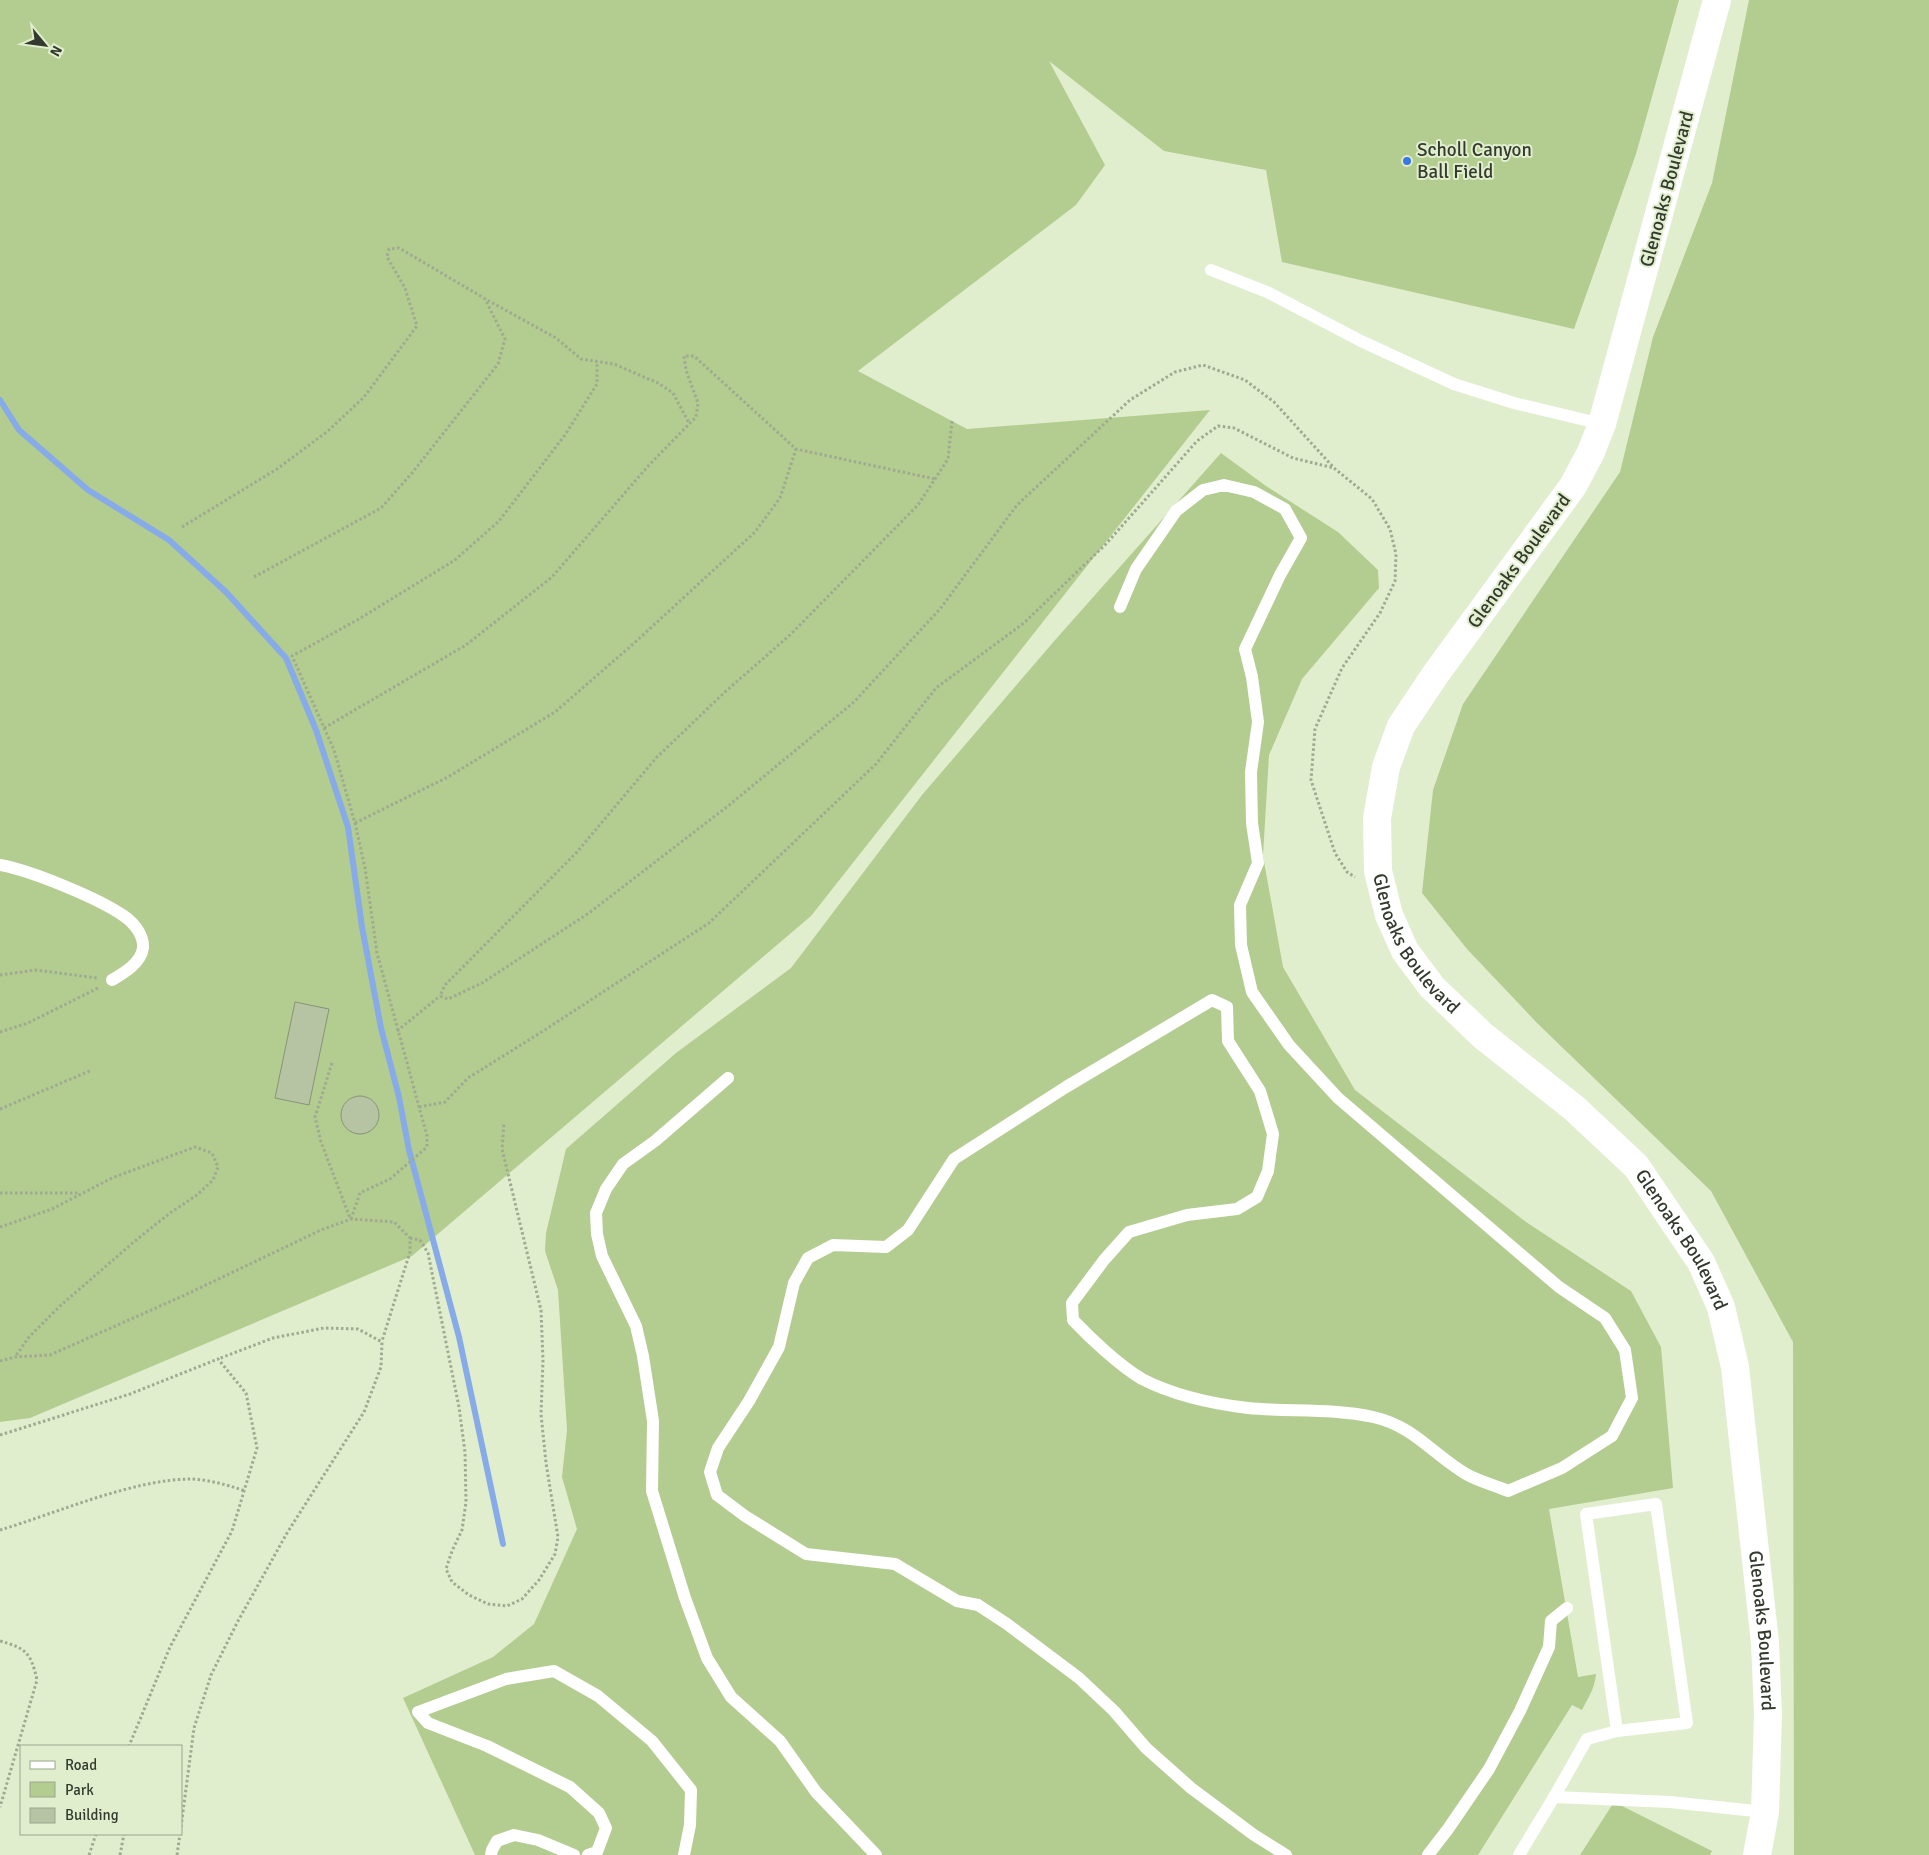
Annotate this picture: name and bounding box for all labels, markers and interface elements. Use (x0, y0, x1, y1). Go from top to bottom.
north arrow (20, 20, 70, 70)
text: N (46, 43, 66, 59)
street label: Glenoaks Boulevard (1635, 108, 1699, 270)
place label: Scholl Canyon Ball Field (1417, 138, 1532, 184)
marker: Scholl Canyon Ball Field (1401, 155, 1413, 167)
street label: Glenoaks Boulevard (1462, 489, 1576, 633)
street label: Glenoaks Boulevard (1367, 871, 1465, 1019)
street label: Glenoaks Boulevard (1630, 1165, 1733, 1314)
street label: Glenoaks Boulevard (1743, 1549, 1780, 1711)
legend (20, 1745, 182, 1835)
text: Road (65, 1756, 97, 1774)
text: Park (65, 1781, 94, 1799)
text: Building (65, 1806, 119, 1824)

